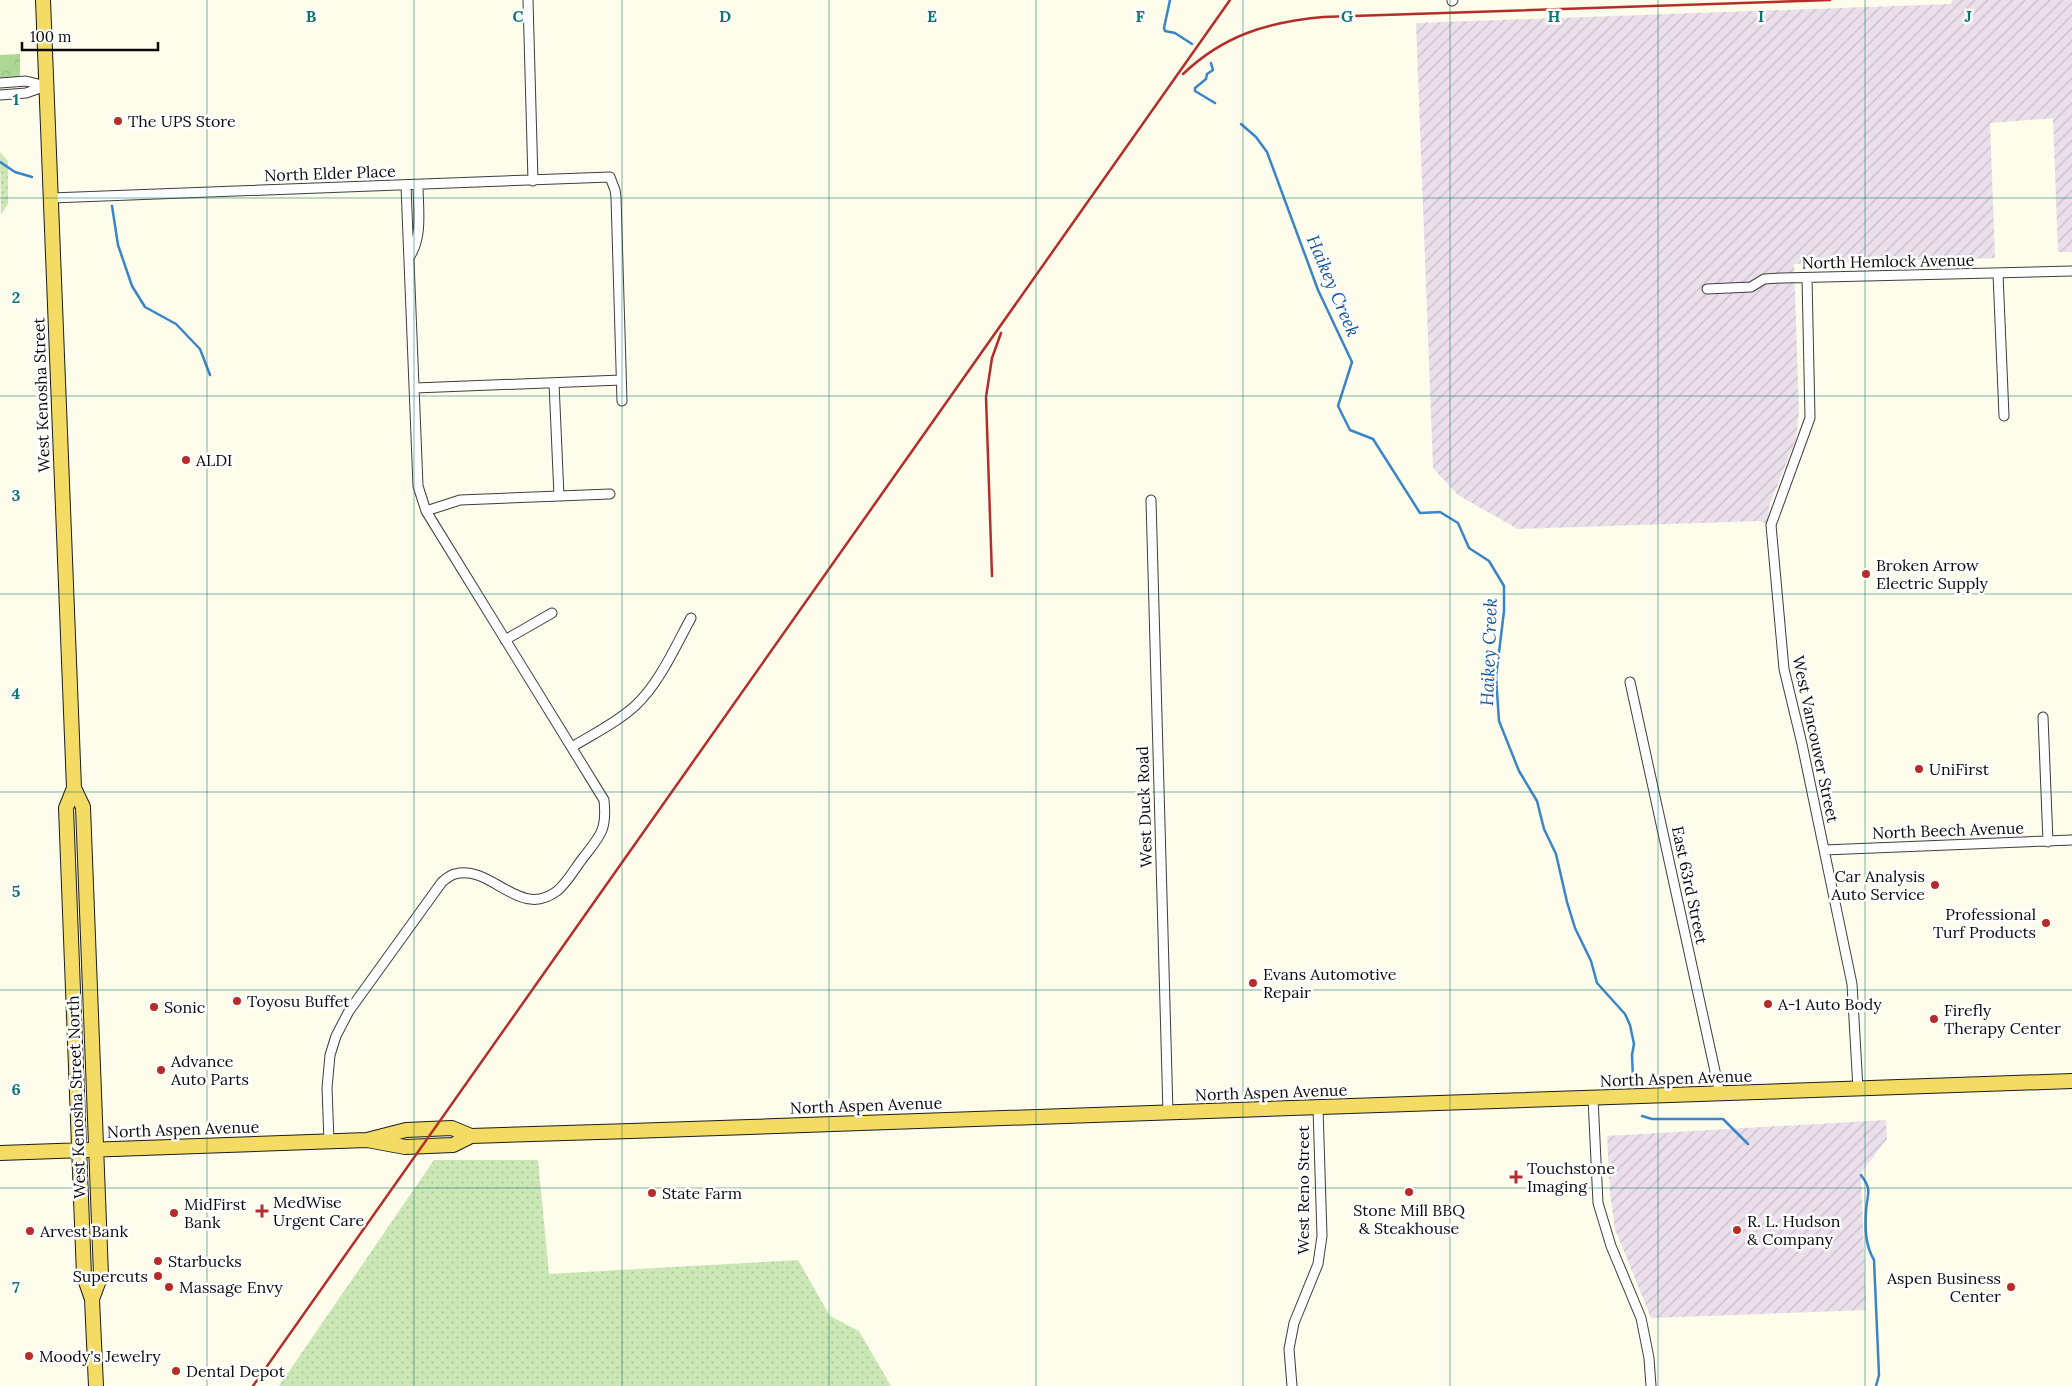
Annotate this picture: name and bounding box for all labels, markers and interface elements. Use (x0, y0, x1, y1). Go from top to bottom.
text: B (306, 6, 317, 26)
text: C (512, 6, 524, 26)
text: D (719, 6, 731, 26)
text: E (927, 6, 937, 26)
text: F (1135, 6, 1145, 26)
text: G (1341, 6, 1353, 26)
text: H (1548, 6, 1561, 26)
text: I (1758, 6, 1764, 26)
text: J (1964, 6, 1972, 26)
scale bar (22, 20, 159, 52)
text: 100 m (30, 27, 71, 46)
text: 1 (13, 89, 19, 109)
place label: The UPS Store (128, 111, 236, 131)
marker: The UPS Store (112, 115, 124, 127)
street label: North Elder Place (264, 161, 396, 185)
water label: Haikey Creek (1302, 232, 1365, 340)
street label: North Hemlock Avenue (1801, 249, 1975, 273)
text: 2 (12, 287, 20, 307)
street label: West Kenosha Street (28, 316, 54, 473)
place label: ALDI (195, 450, 232, 470)
marker: ALDI (180, 454, 192, 466)
text: 3 (12, 485, 21, 505)
place label: Broken Arrow Electric Supply (1876, 555, 1989, 593)
marker: Broken Arrow Electric Supply (1860, 568, 1872, 580)
water label: Haikey Creek (1475, 598, 1502, 706)
street label: West Vancouver Street (1789, 654, 1844, 825)
text: 4 (12, 683, 21, 703)
street label: West Duck Road (1132, 745, 1156, 868)
place label: UniFirst (1929, 759, 1990, 779)
marker: UniFirst (1913, 763, 1925, 775)
street label: North Beech Avenue (1872, 817, 2025, 843)
street label: East 63rd Street (1668, 824, 1712, 947)
place label: Car Analysis Auto Service (1830, 866, 1925, 904)
marker: Car Analysis Auto Service (1929, 879, 1941, 891)
text: 5 (12, 881, 21, 901)
place label: Professional Turf Products (1933, 904, 2036, 942)
marker: Professional Turf Products (2040, 917, 2052, 929)
place label: Evans Automotive Repair (1263, 964, 1397, 1002)
marker: Evans Automotive Repair (1247, 977, 1259, 989)
place label: Toyosu Buffet (247, 991, 350, 1011)
place label: A-1 Auto Body (1777, 994, 1882, 1014)
street label: West Kenosha Street North (62, 995, 90, 1199)
marker: Toyosu Buffet (231, 995, 243, 1007)
place label: Sonic (164, 997, 205, 1017)
marker: A-1 Auto Body (1762, 998, 1774, 1010)
place label: Firefly Therapy Center (1944, 1000, 2061, 1038)
marker: Sonic (148, 1001, 160, 1013)
marker: Firefly Therapy Center (1928, 1013, 1940, 1025)
place label: Advance Auto Parts (170, 1051, 249, 1089)
marker: Advance Auto Parts (155, 1064, 167, 1076)
street label: North Aspen Avenue (1600, 1065, 1753, 1091)
text: 6 (11, 1079, 21, 1099)
street label: North Aspen Avenue (1195, 1079, 1348, 1105)
street label: North Aspen Avenue (790, 1092, 943, 1118)
street label: North Aspen Avenue (107, 1116, 260, 1142)
street label: West Reno Street (1293, 1125, 1313, 1255)
place label: Touchstone Imaging (1527, 1158, 1615, 1196)
marker: Touchstone Imaging (1509, 1170, 1523, 1184)
place label: State Farm (662, 1183, 742, 1203)
marker: Stone Mill BBQ & Steakhouse (1403, 1186, 1415, 1198)
marker: State Farm (646, 1187, 658, 1199)
place label: MedWise Urgent Care (273, 1192, 365, 1230)
place label: MidFirst Bank (184, 1194, 247, 1232)
place label: Stone Mill BBQ & Steakhouse (1353, 1200, 1465, 1238)
marker: MedWise Urgent Care (255, 1204, 269, 1218)
marker: MidFirst Bank (168, 1207, 180, 1219)
place label: R. L. Hudson & Company (1747, 1211, 1841, 1249)
place label: Arvest Bank (39, 1221, 128, 1241)
marker: R. L. Hudson & Company (1731, 1224, 1743, 1236)
marker: Arvest Bank (24, 1225, 36, 1237)
place label: Starbucks (168, 1251, 242, 1271)
marker: Starbucks (152, 1255, 164, 1267)
place label: Supercuts (73, 1266, 148, 1286)
place label: Aspen Business Center (1886, 1268, 2001, 1306)
marker: Supercuts (152, 1270, 164, 1282)
text: 7 (12, 1277, 20, 1297)
place label: Massage Envy (179, 1277, 283, 1297)
marker: Massage Envy (163, 1281, 175, 1293)
marker: Aspen Business Center (2005, 1281, 2017, 1293)
place label: Moody's Jewelry (39, 1346, 161, 1366)
marker: Moody's Jewelry (23, 1350, 35, 1362)
place label: Dental Depot (186, 1361, 286, 1381)
marker: Dental Depot (170, 1365, 182, 1377)

